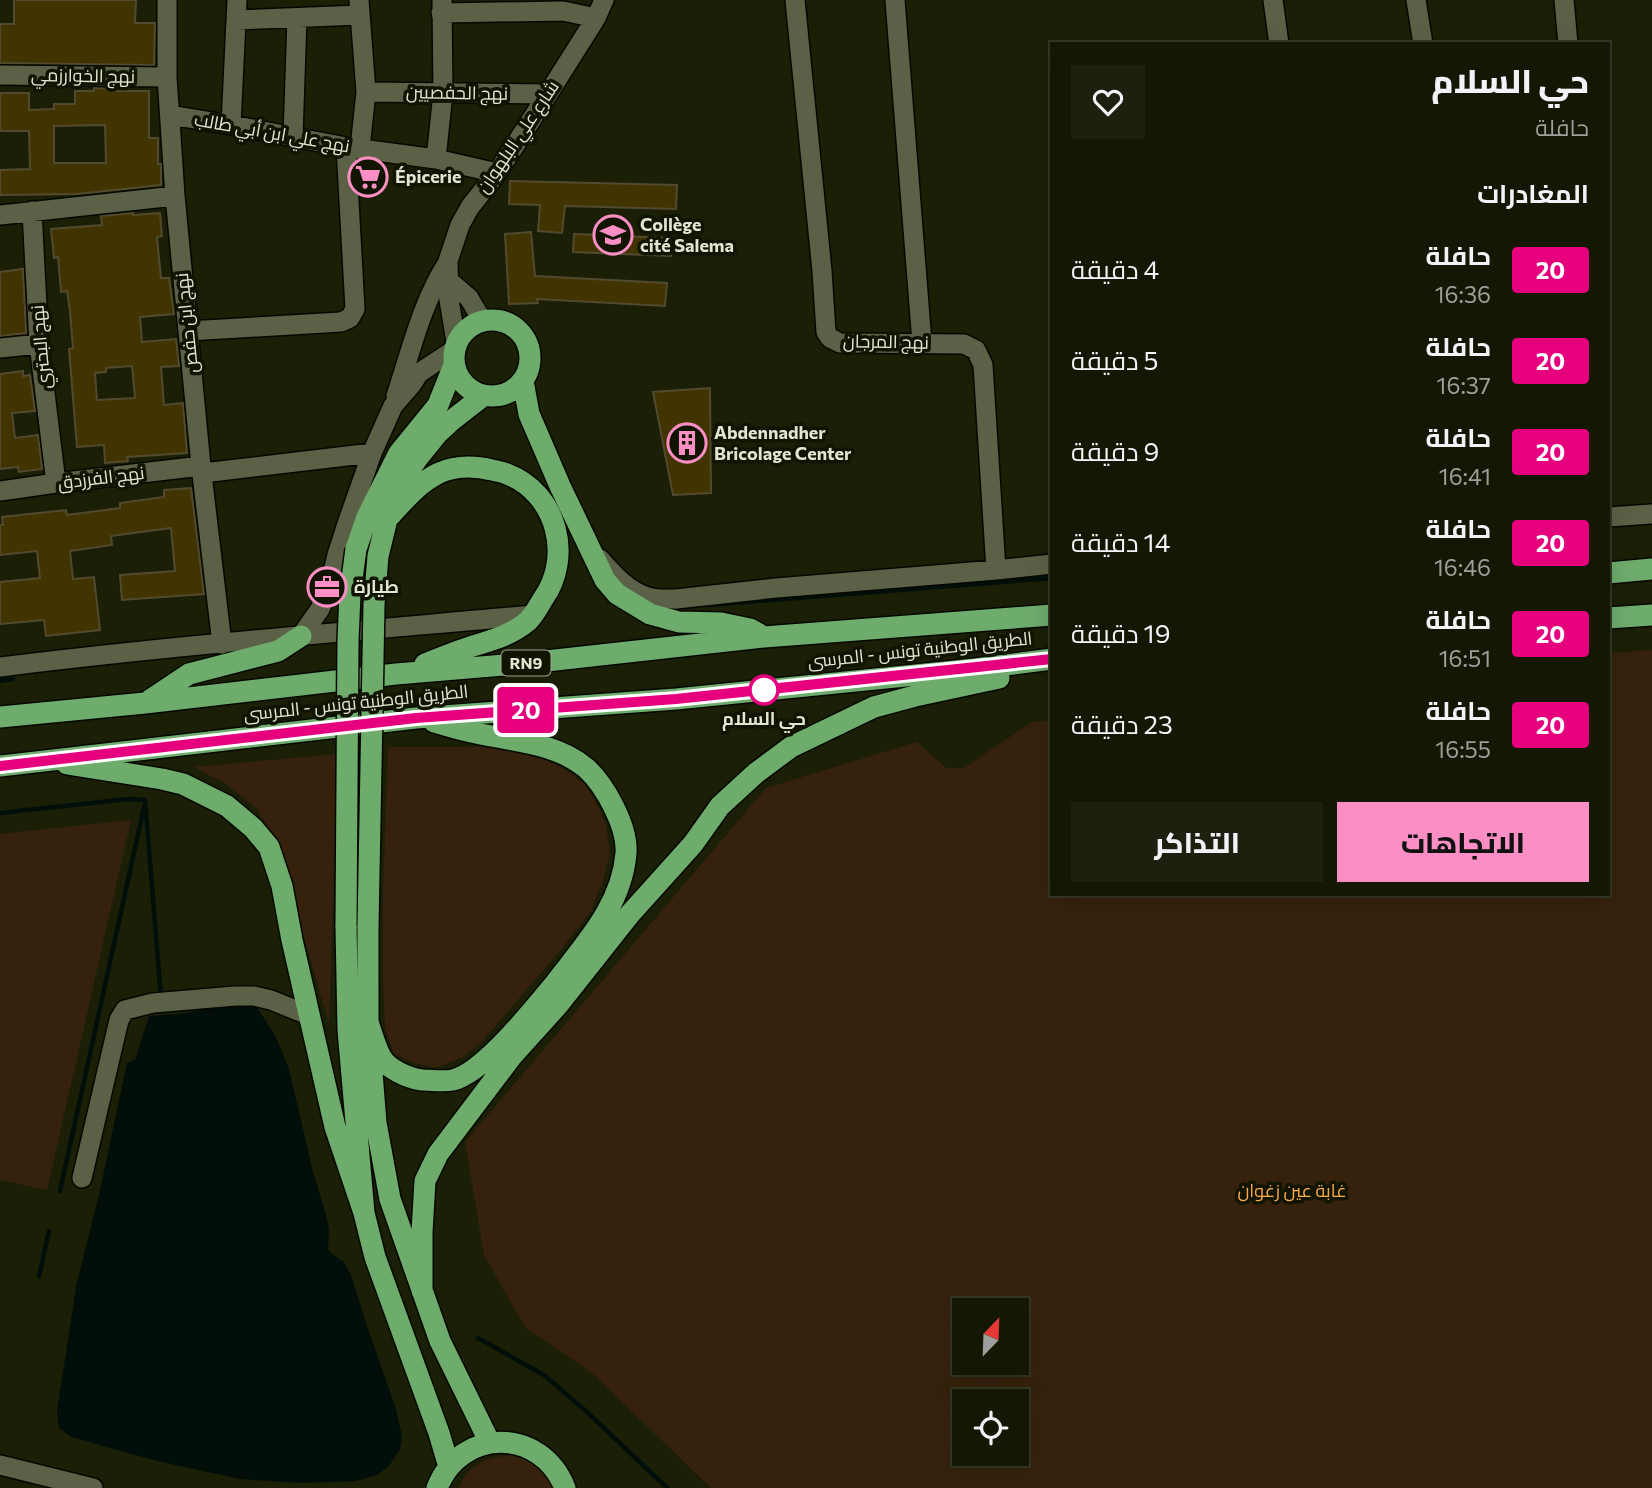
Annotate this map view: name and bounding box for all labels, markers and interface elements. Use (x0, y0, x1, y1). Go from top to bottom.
text: حي السلام (1431, 59, 1589, 100)
street label: نهج الخوارزمي (31, 63, 135, 91)
button: heart (1071, 65, 1145, 139)
street label: شارع علي البلهوان (471, 76, 566, 199)
street label: نهج الحفصيين (406, 80, 508, 106)
street label: نهج علي ابن أبي طالب (192, 108, 352, 160)
text: حافلة (1535, 113, 1589, 141)
supermarket icon: Épicerie (347, 156, 389, 198)
place label: Épicerie (395, 165, 462, 187)
text: المغادرات (1477, 177, 1589, 208)
place label: Collège cité Salema (640, 213, 734, 256)
school or university icon: Collège cité Salema (592, 214, 634, 256)
text: حافلة (1426, 239, 1491, 270)
text: 4 دقيقة (1071, 253, 1159, 284)
text: 20 (1536, 255, 1565, 284)
street label: نهج ابن حفص (170, 272, 204, 374)
text: 16:36 (1435, 280, 1491, 308)
street label: نهج البحتري (25, 304, 59, 390)
street label: نهج المرجان (843, 329, 929, 355)
text: حافلة (1426, 330, 1491, 361)
text: 5 دقيقة (1071, 344, 1159, 375)
text: 20 (1536, 346, 1565, 375)
text: 16:37 (1437, 371, 1491, 399)
place label: Abdennadher Bricolage Center (714, 421, 852, 464)
text: حافلة (1426, 421, 1491, 452)
building icon: Abdennadher Bricolage Center (666, 422, 708, 464)
text: 9 دقيقة (1071, 435, 1159, 466)
text: 20 (1536, 437, 1565, 466)
street label: نهج الفرزدق (56, 461, 146, 495)
text: 16:41 (1439, 462, 1491, 490)
text: حافلة (1426, 512, 1491, 543)
text: 14 دقيقة (1071, 526, 1170, 557)
text: 20 (1536, 528, 1565, 557)
text: 16:46 (1434, 553, 1491, 581)
office icon: طيارة (306, 566, 348, 608)
place label: طيارة (354, 575, 399, 597)
text: حافلة (1426, 603, 1491, 634)
text: 19 دقيقة (1071, 617, 1171, 648)
text: 20 (1536, 619, 1565, 648)
street label: الطريق الوطنية تونس - المرسى (806, 626, 1034, 674)
text: 16:51 (1439, 644, 1491, 672)
road number: RN9 (502, 650, 550, 676)
marker: حي السلام (749, 675, 779, 705)
street label: الطريق الوطنية تونس - المرسى (242, 679, 470, 727)
line badge: 20 (494, 687, 558, 733)
text: حافلة (1426, 694, 1491, 725)
text: 20 (511, 695, 541, 724)
place label: حي السلام (722, 707, 806, 734)
text: 23 دقيقة (1071, 708, 1173, 739)
text: 20 (1536, 710, 1565, 739)
text: 16:55 (1435, 735, 1491, 763)
button: التذاكر (1071, 802, 1323, 882)
button: الاتجاهات (1337, 802, 1589, 882)
park label: غابة عين زغوان (1237, 1179, 1347, 1202)
north arrow (952, 1298, 1029, 1376)
map controls (952, 1298, 1029, 1466)
button: locate (952, 1389, 1029, 1466)

